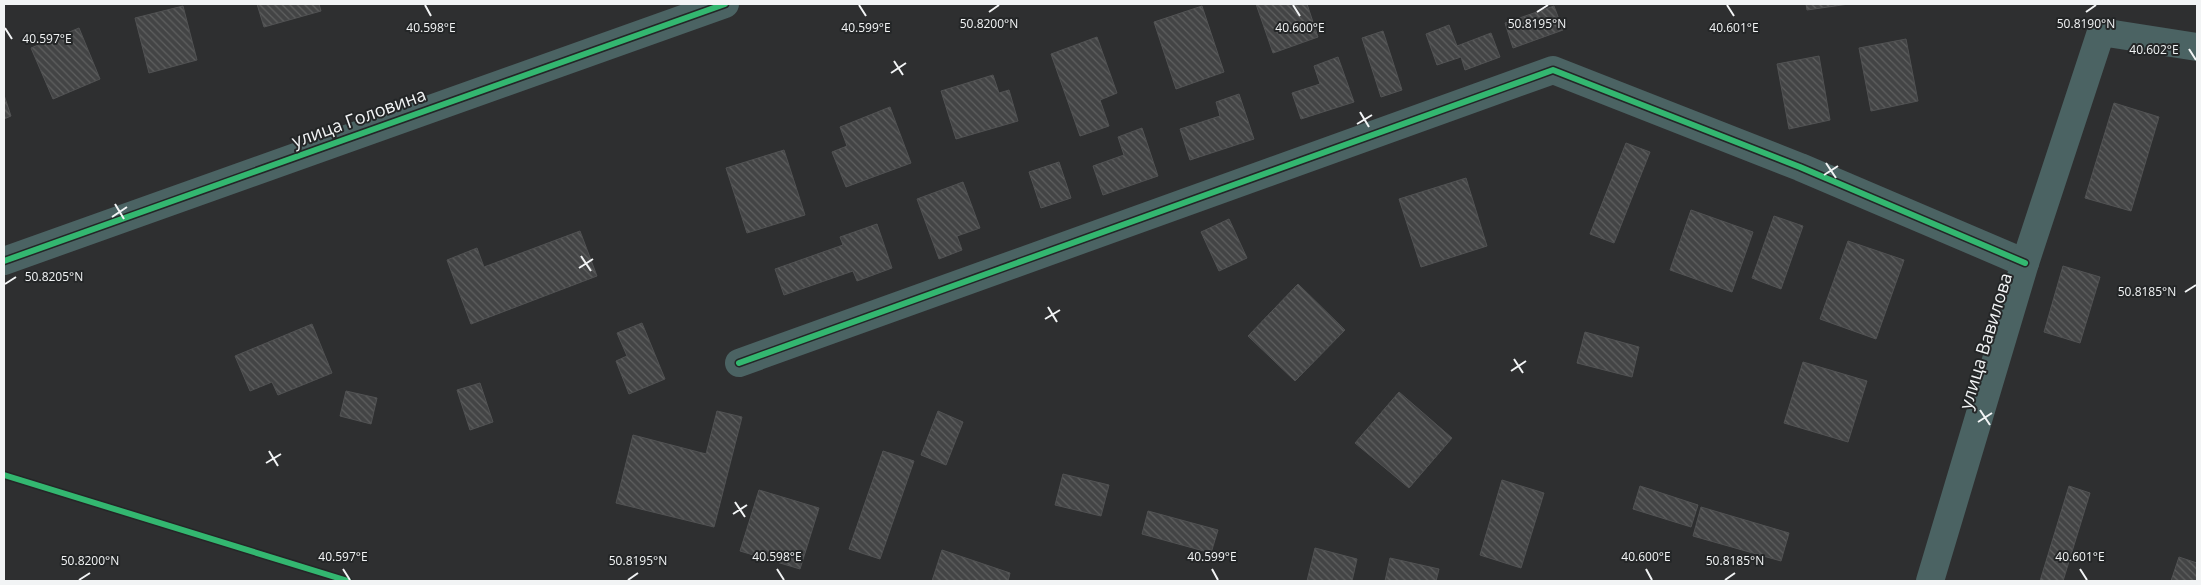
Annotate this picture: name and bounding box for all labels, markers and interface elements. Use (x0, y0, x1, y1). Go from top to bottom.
text: 50.8200°N (960, 15, 1018, 32)
text: 50.8195°N (1508, 15, 1566, 32)
text: 50.8190°N (2057, 15, 2115, 32)
text: 40.598°E (406, 19, 456, 36)
text: 40.599°E (841, 19, 891, 36)
text: 40.600°E (1275, 19, 1325, 36)
text: 40.601°E (1709, 19, 1759, 36)
text: 40.597°E (22, 30, 72, 47)
text: 40.602°E (2129, 41, 2179, 58)
street label: улица Головина (288, 82, 429, 152)
text: 50.8205°N (25, 268, 83, 285)
street label: улица Вавилова (1953, 269, 2017, 412)
text: 50.8185°N (2118, 283, 2176, 300)
text: 40.597°E (318, 548, 368, 565)
text: 40.598°E (752, 548, 802, 565)
text: 40.599°E (1187, 548, 1237, 565)
text: 40.600°E (1621, 548, 1671, 565)
text: 40.601°E (2055, 548, 2105, 565)
text: 50.8200°N (61, 552, 119, 569)
text: 50.8195°N (609, 552, 667, 569)
text: 50.8185°N (1706, 552, 1764, 569)

